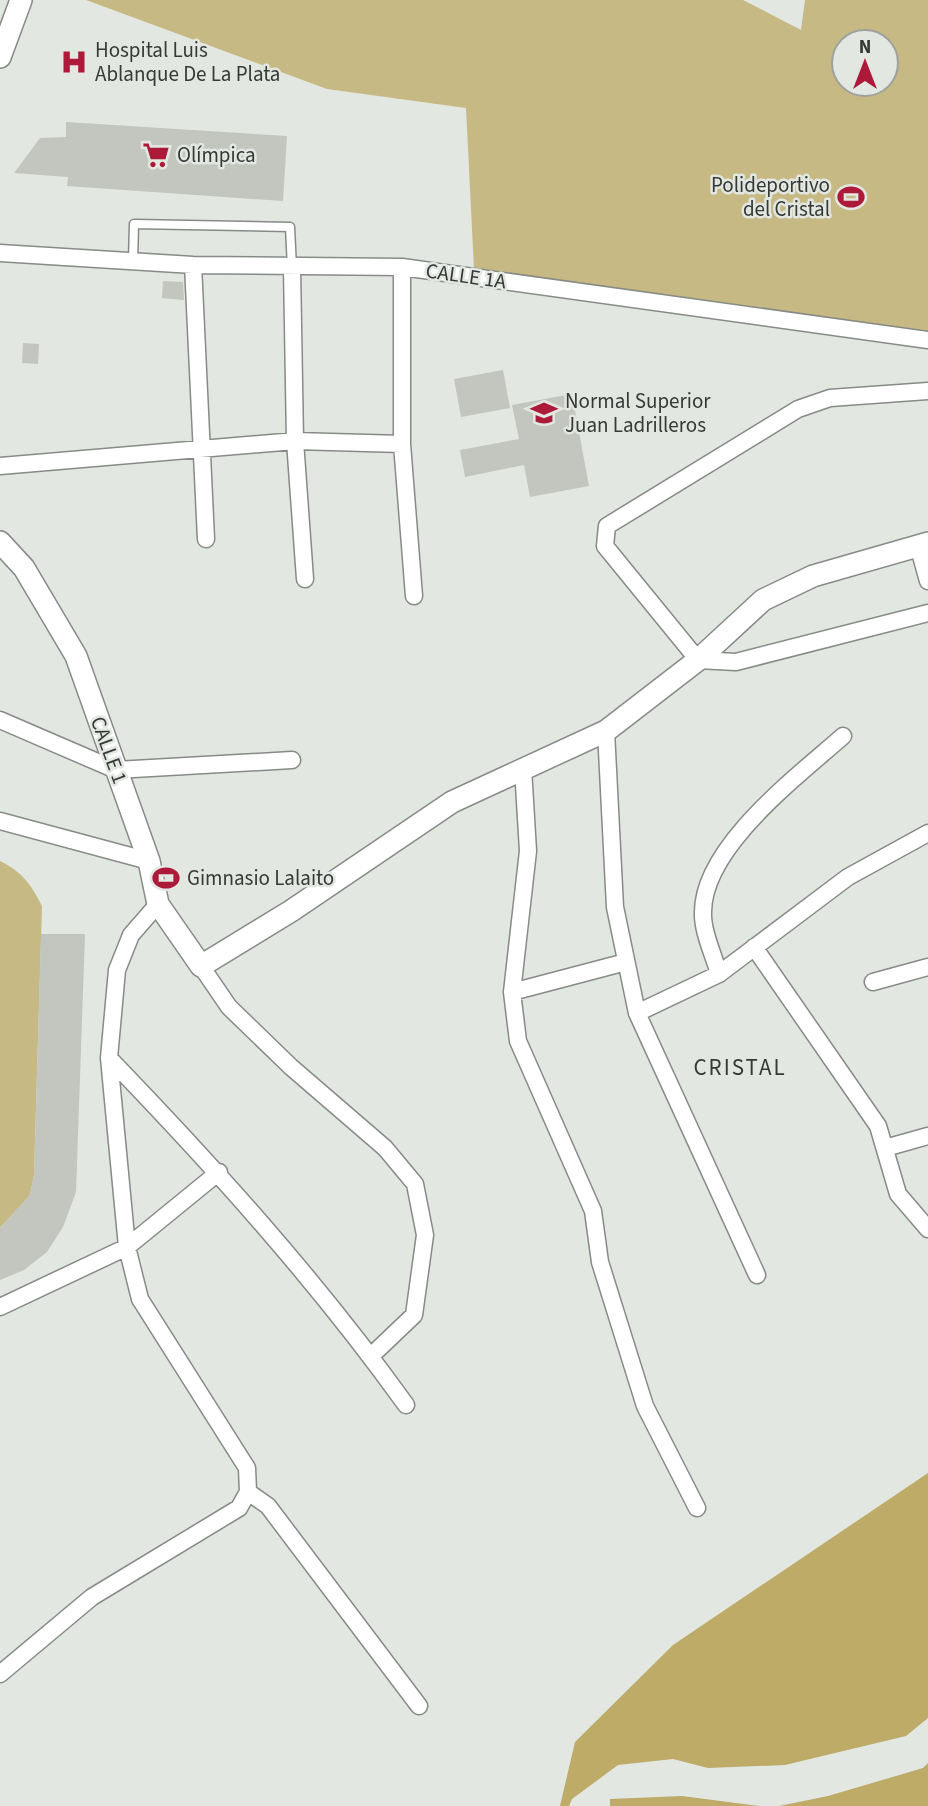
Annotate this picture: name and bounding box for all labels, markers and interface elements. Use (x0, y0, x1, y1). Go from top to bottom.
north arrow (830, 28, 900, 98)
text: N (859, 34, 871, 61)
place label: Hospital Luis Ablanque De La Plata (95, 35, 280, 89)
hospital icon: Hospital Luis Ablanque De La Plata (59, 47, 89, 77)
supermarket icon: Olímpica (141, 140, 171, 170)
place label: Olímpica (177, 140, 256, 170)
place label: Polideportivo del Cristal (711, 170, 830, 224)
sports icon: Polideportivo del Cristal (836, 182, 866, 212)
street label: CALLE 1A (424, 256, 509, 297)
place label: Normal Superior Juan Ladrilleros (565, 386, 711, 440)
school or university icon: Normal Superior Juan Ladrilleros (529, 398, 559, 428)
street label: CALLE 1 (83, 712, 135, 788)
sports icon: Gimnasio Lalaito (151, 863, 181, 893)
place label: Gimnasio Lalaito (187, 863, 334, 893)
district label: CRISTAL (693, 1051, 787, 1084)

